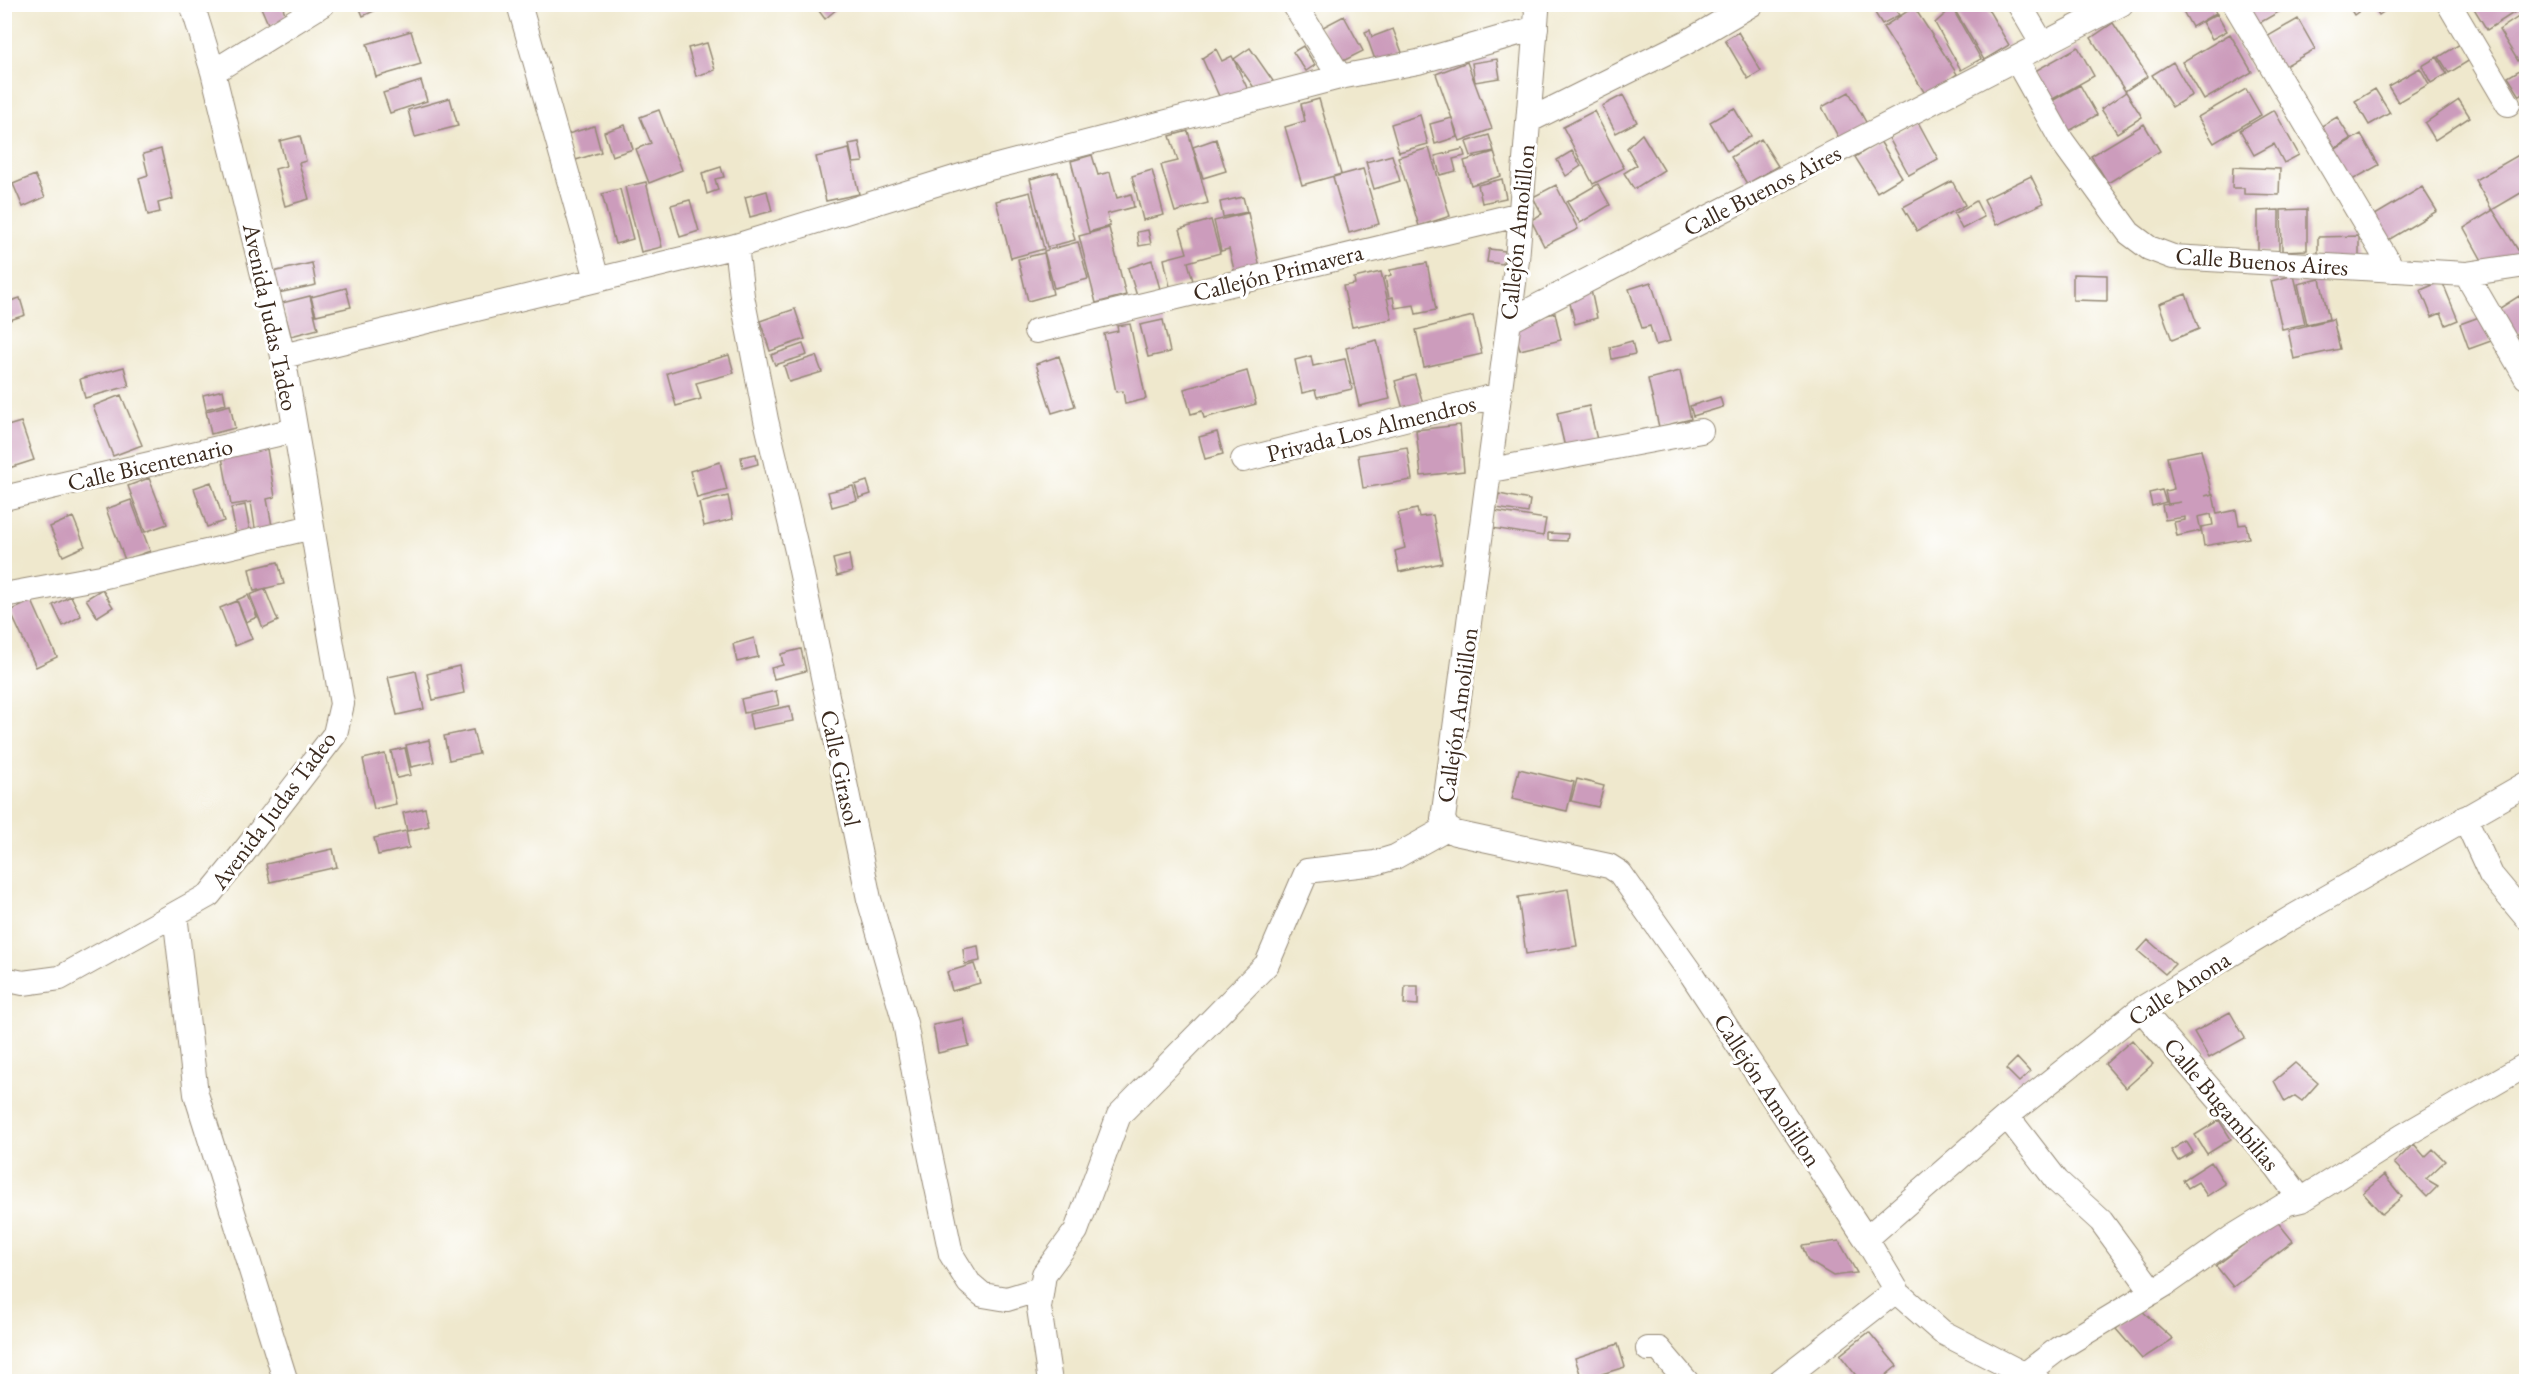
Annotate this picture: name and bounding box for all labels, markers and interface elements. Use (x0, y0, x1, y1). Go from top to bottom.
street label: Calle Buenos Aires (1678, 137, 1846, 243)
street label: Callejón Amolillon (1492, 142, 1542, 322)
street label: Avenida Judas Tadeo (236, 220, 306, 414)
street label: Callejón Primavera (1190, 236, 1367, 308)
street label: Calle Buenos Aires (2175, 239, 2349, 283)
street label: Privada Los Almendros (1263, 387, 1479, 469)
street label: Calle Bicentenario (64, 430, 236, 498)
street label: Callejón Amolillon (1429, 625, 1485, 805)
street label: Calle Girasol (814, 707, 869, 829)
street label: Avenida Judas Tadeo (203, 724, 343, 896)
street label: Calle Anona (2122, 943, 2236, 1033)
street label: Callejón Amolillon (1707, 1007, 1829, 1173)
street label: Calle Bugambilias (2157, 1031, 2287, 1177)

